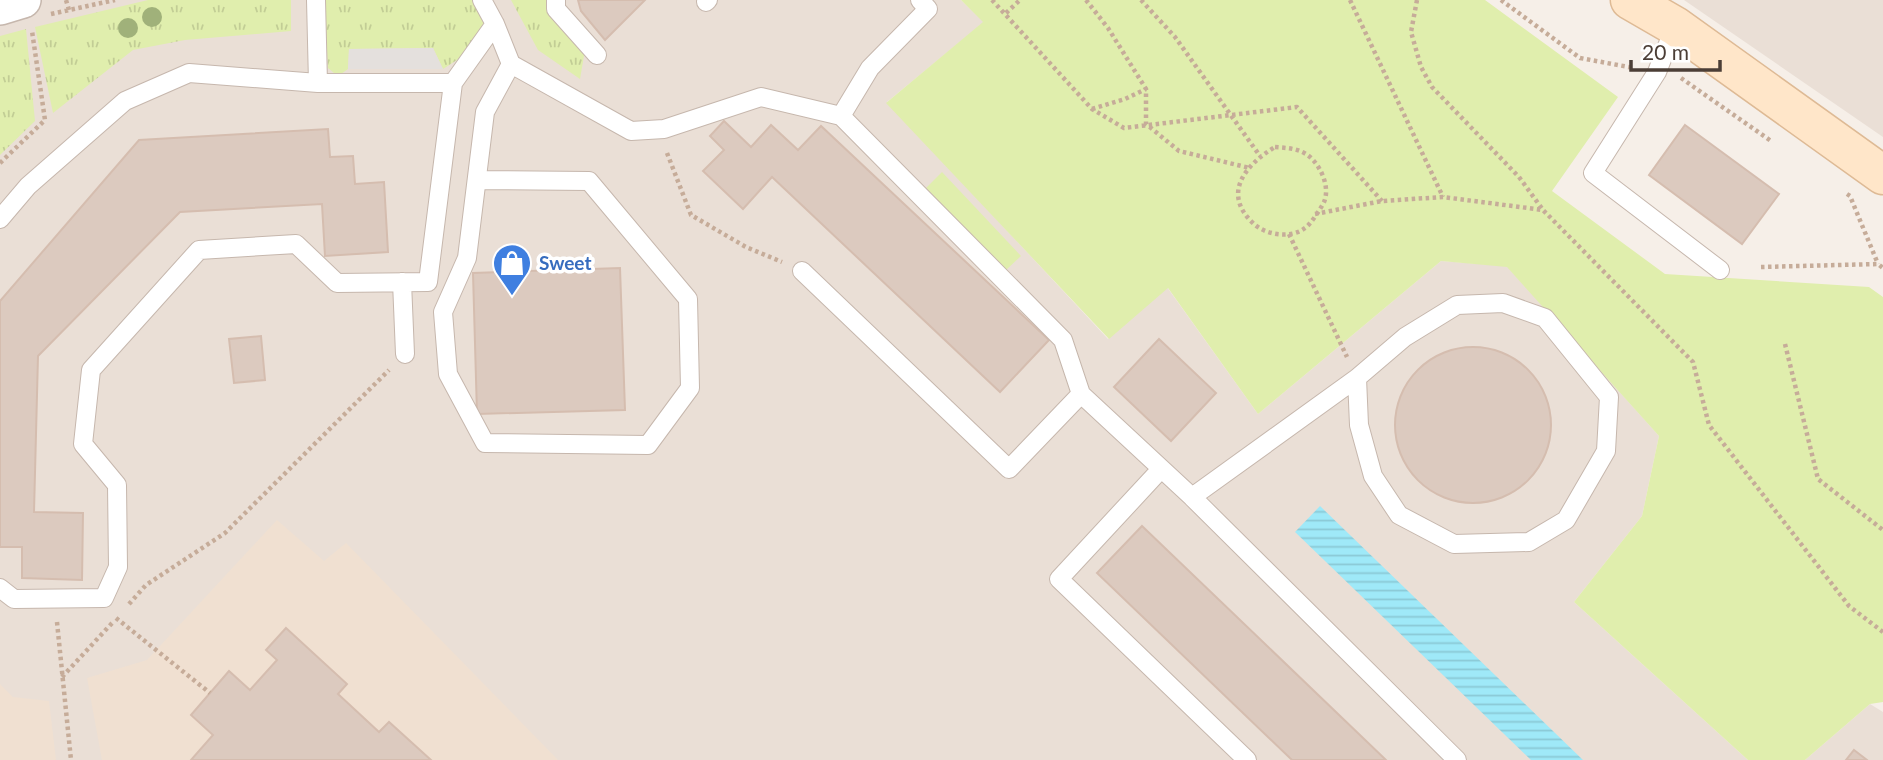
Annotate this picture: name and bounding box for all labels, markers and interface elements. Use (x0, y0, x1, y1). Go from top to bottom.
scale bar (1631, 28, 1720, 72)
text: 20 m (1642, 39, 1689, 64)
shop icon: Sweet (491, 242, 533, 297)
place label: Sweet (539, 251, 591, 274)

